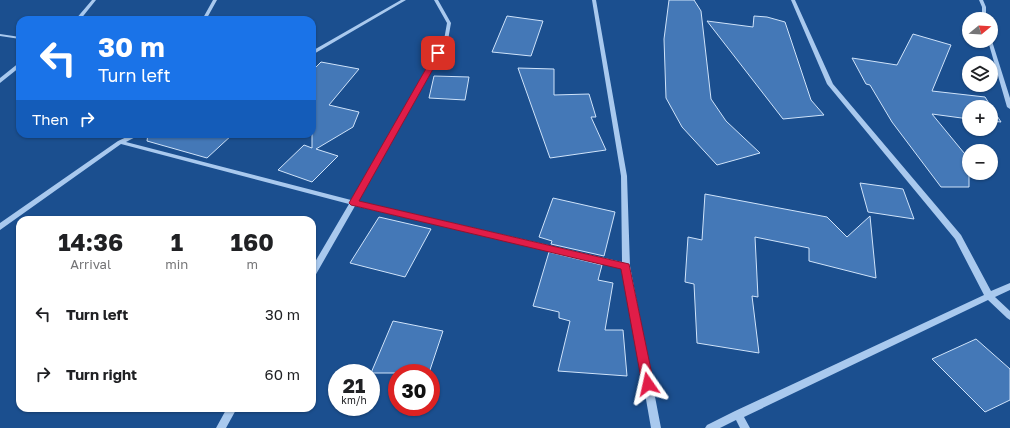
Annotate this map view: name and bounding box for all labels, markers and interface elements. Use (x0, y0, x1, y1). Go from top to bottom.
north arrow (962, 12, 998, 48)
map controls (962, 12, 998, 180)
text: 30 m (98, 30, 165, 63)
icon: left (32, 32, 84, 84)
pin (421, 36, 455, 70)
icon: arrive (427, 42, 449, 64)
button: layers (962, 56, 998, 92)
text: Turn left (98, 64, 171, 86)
button: + (962, 100, 998, 136)
icon: right (76, 108, 98, 130)
text: Then (32, 110, 68, 128)
button: − (962, 144, 998, 180)
text: 14:36 (58, 227, 123, 256)
text: 1 (171, 227, 183, 256)
text: 160 (231, 227, 274, 256)
text: Arrival (70, 256, 111, 272)
text: min (165, 256, 188, 272)
text: m (246, 256, 258, 272)
icon: left (32, 303, 54, 325)
text: Turn left (66, 305, 128, 323)
text: 30 m (265, 305, 300, 323)
icon: right (32, 363, 54, 385)
position arrow (627, 363, 669, 405)
speed limit sign: 30 (388, 364, 440, 416)
text: Turn right (66, 365, 137, 383)
text: 60 m (265, 365, 300, 383)
text: 21 (343, 373, 365, 397)
text: km/h (341, 394, 367, 406)

